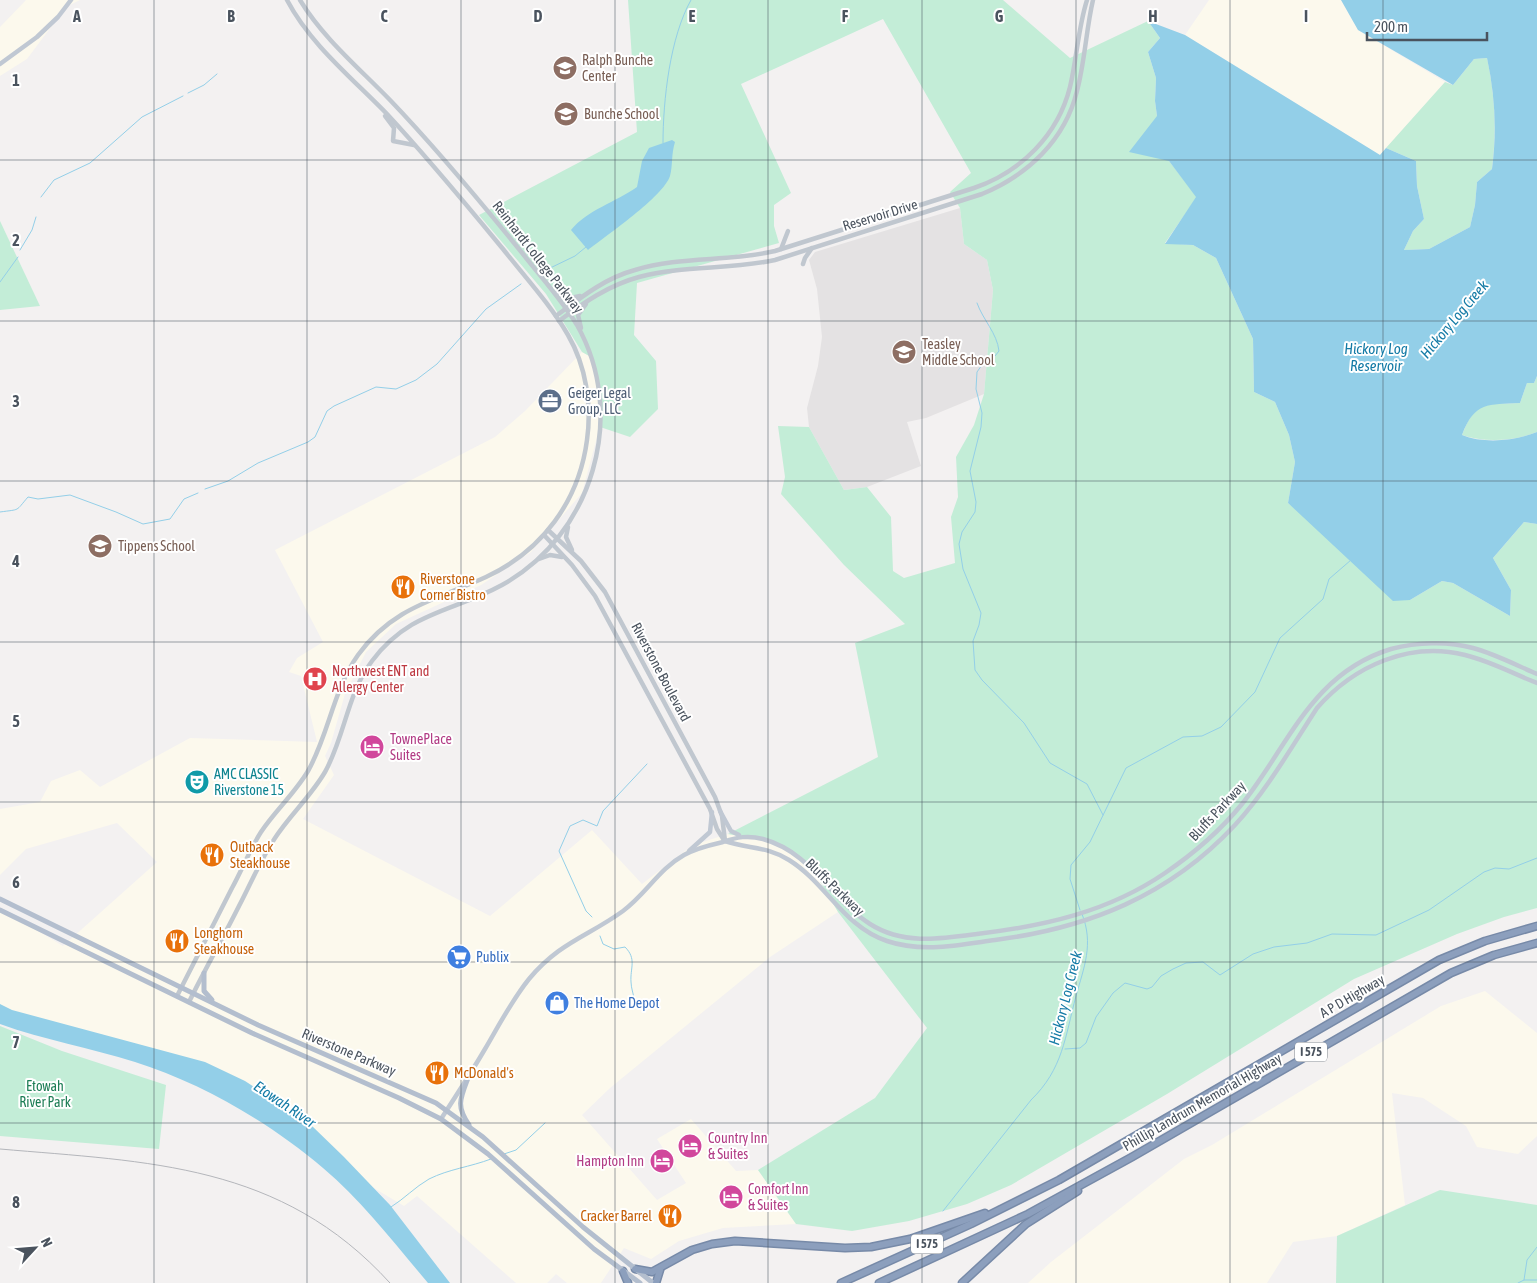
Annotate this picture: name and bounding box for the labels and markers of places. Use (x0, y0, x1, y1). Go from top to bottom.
place label: Ralph Bunche Center (582, 52, 653, 84)
school or university icon: Ralph Bunche Center (552, 55, 578, 81)
school or university icon: Bunche School (553, 101, 579, 127)
place label: Bunche School (584, 106, 659, 122)
place label: Teasley Middle School (922, 336, 995, 368)
school or university icon: Teasley Middle School (891, 339, 917, 365)
place label: Geiger Legal Group, LLC (568, 385, 631, 417)
office icon: Geiger Legal Group, LLC (537, 388, 563, 414)
school or university icon: Tippens School (87, 533, 113, 559)
place label: Tippens School (118, 538, 195, 554)
place label: Riverstone Corner Bistro (420, 571, 486, 603)
restaurant icon: Riverstone Corner Bistro (390, 574, 416, 600)
place label: Northwest ENT and Allergy Center (332, 663, 429, 695)
hospital icon: Northwest ENT and Allergy Center (302, 666, 328, 692)
place label: TownePlace Suites (390, 731, 452, 763)
hotel icon: TownePlace Suites (359, 734, 385, 760)
place label: AMC CLASSIC Riverstone 15 (214, 766, 284, 798)
theatre icon: AMC CLASSIC Riverstone 15 (184, 769, 210, 795)
place label: Outback Steakhouse (230, 839, 290, 871)
restaurant icon: Outback Steakhouse (199, 842, 225, 868)
place label: Longhorn Steakhouse (194, 925, 254, 957)
restaurant icon: Longhorn Steakhouse (164, 928, 190, 954)
supermarket icon: Publix (446, 944, 472, 970)
place label: Publix (476, 949, 509, 965)
shop icon: The Home Depot (544, 990, 570, 1016)
place label: The Home Depot (574, 995, 659, 1011)
restaurant icon: McDonald's (424, 1060, 450, 1086)
place label: McDonald's (454, 1065, 514, 1081)
place label: Country Inn & Suites (708, 1130, 767, 1162)
hotel icon: Country Inn & Suites (677, 1133, 703, 1159)
hotel icon: Hampton Inn (649, 1148, 675, 1174)
place label: Hampton Inn (576, 1153, 644, 1169)
place label: Comfort Inn & Suites (748, 1181, 809, 1213)
hotel icon: Comfort Inn & Suites (718, 1184, 744, 1210)
restaurant icon: Cracker Barrel (657, 1203, 683, 1229)
place label: Cracker Barrel (580, 1208, 652, 1224)

